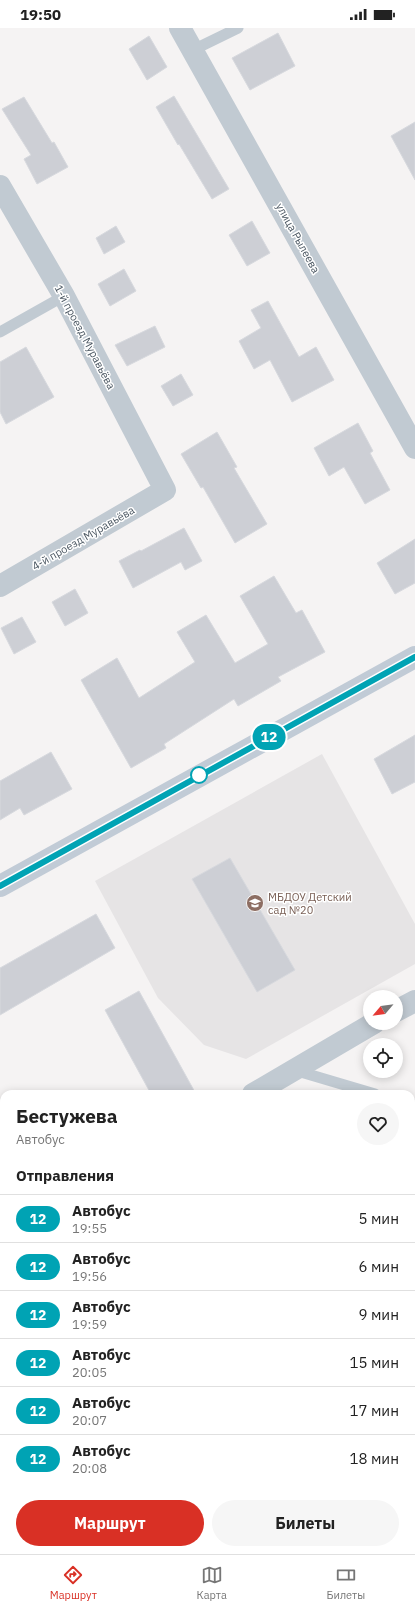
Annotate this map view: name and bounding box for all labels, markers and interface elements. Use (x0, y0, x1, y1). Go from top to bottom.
text: 19:50 (20, 5, 61, 24)
street label: улица Рылеева (273, 201, 323, 276)
street label: 1-й проезд Муравьёва (52, 282, 119, 392)
street label: 4-й проезд Муравьёва (29, 503, 137, 573)
line badge: 12 (251, 724, 287, 750)
text: 12 (261, 728, 277, 746)
unlabelled marker (190, 766, 208, 784)
place label: МБДОУ Детский сад №20 (268, 890, 352, 917)
school or university icon: МБДОУ Детский сад №20 (245, 893, 265, 913)
north arrow (363, 990, 403, 1030)
map controls (363, 990, 403, 1078)
button: locate (363, 1038, 403, 1078)
button: heart (357, 1103, 399, 1145)
text: Бестужева (16, 1104, 118, 1128)
text: Автобус (16, 1131, 65, 1148)
text: Отправления (16, 1166, 114, 1185)
text: Автобус (72, 1201, 131, 1220)
text: 5 мин (358, 1209, 399, 1228)
text: 12 (30, 1210, 46, 1228)
text: 19:55 (72, 1220, 107, 1237)
text: Автобус (72, 1249, 131, 1268)
text: 6 мин (358, 1257, 399, 1276)
text: 12 (30, 1258, 46, 1276)
text: 19:56 (72, 1268, 107, 1285)
text: Автобус (72, 1297, 131, 1316)
text: 9 мин (358, 1305, 399, 1324)
text: 12 (30, 1306, 46, 1324)
text: 19:59 (72, 1316, 107, 1333)
text: Автобус (72, 1345, 131, 1364)
text: 15 мин (349, 1353, 399, 1372)
text: 12 (30, 1354, 46, 1372)
text: 20:05 (72, 1364, 107, 1381)
text: Автобус (72, 1393, 131, 1412)
text: 17 мин (349, 1401, 399, 1420)
text: 12 (30, 1402, 46, 1420)
text: 20:07 (72, 1412, 107, 1429)
text: Автобус (72, 1441, 131, 1460)
text: 18 мин (349, 1449, 399, 1468)
text: 12 (30, 1450, 46, 1468)
text: 20:08 (72, 1460, 107, 1477)
button: Маршрут (16, 1500, 204, 1546)
button: Билеты (212, 1500, 399, 1546)
tab: Маршрут (50, 1564, 97, 1602)
tab: Карта (197, 1564, 227, 1602)
tab: Билеты (326, 1564, 365, 1602)

